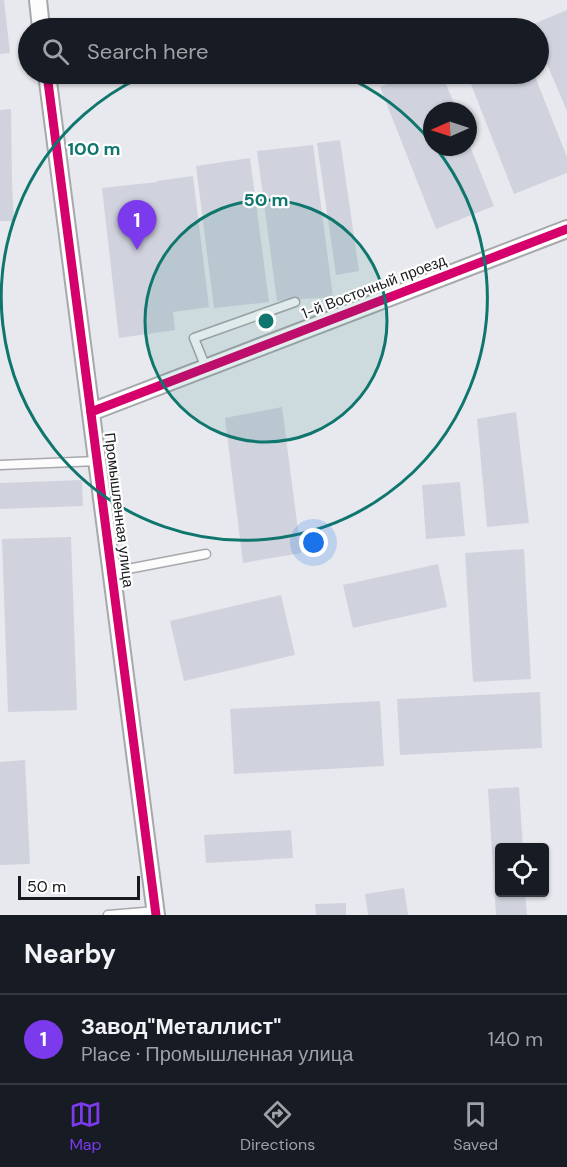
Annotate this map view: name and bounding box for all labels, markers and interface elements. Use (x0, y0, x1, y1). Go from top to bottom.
search box (18, 18, 549, 84)
icon: search (39, 35, 72, 68)
text: Search here (87, 37, 208, 66)
north arrow (423, 102, 477, 156)
text: 100 m (67, 137, 121, 161)
text: 50 m (243, 188, 289, 212)
pin: 1 (118, 200, 156, 250)
street label: 1-й Восточный проезд (299, 250, 449, 324)
centre of rings (256, 311, 276, 331)
street label: Промышленная улица (100, 431, 139, 589)
your location (299, 528, 328, 557)
map controls (495, 843, 549, 897)
button: locate (495, 843, 549, 897)
scale bar (18, 873, 140, 900)
text: 50 m (27, 876, 66, 897)
text: Nearby (24, 937, 116, 971)
text: Завод"Металлист" (81, 1012, 281, 1041)
text: 1 (40, 1026, 47, 1052)
text: 140 m (488, 1026, 543, 1052)
text: Place · Промышленная улица (81, 1041, 353, 1067)
tab: Map (69, 1098, 102, 1155)
tab: Directions (240, 1098, 315, 1155)
tab: Saved (453, 1098, 498, 1155)

